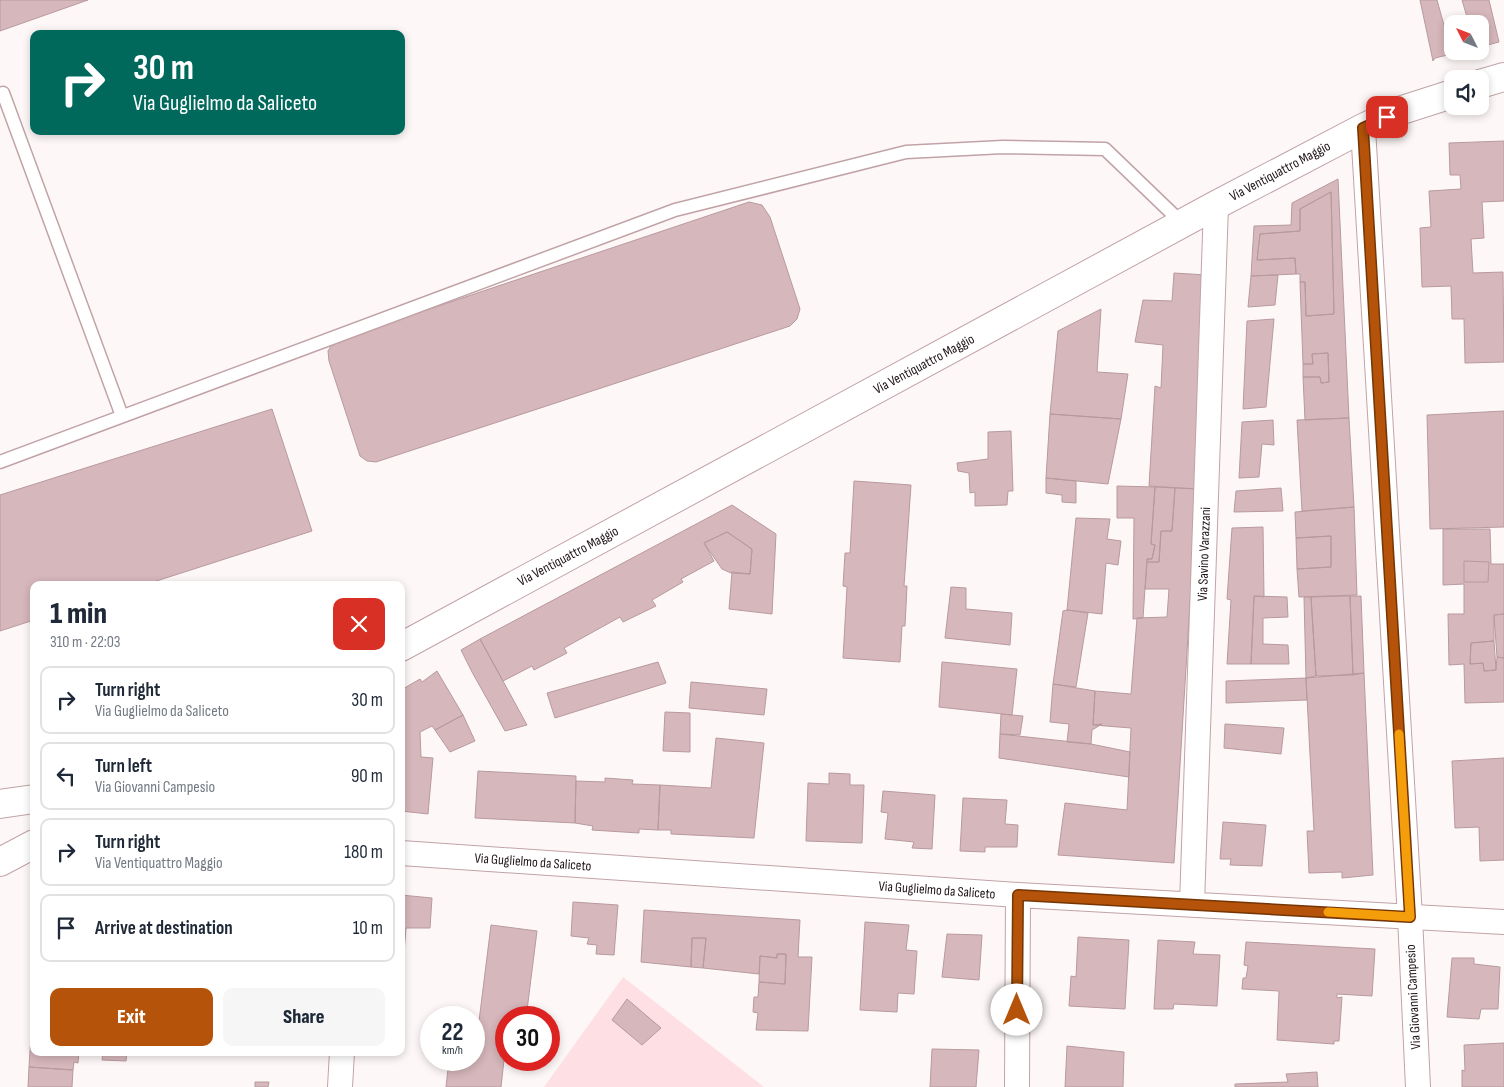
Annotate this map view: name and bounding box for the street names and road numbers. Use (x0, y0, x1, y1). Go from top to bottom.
street label: Via Ventiquattro Maggio (1227, 137, 1333, 205)
street label: Via Ventiquattro Maggio (871, 330, 977, 398)
street label: Via Savino Varazzani (1194, 507, 1214, 601)
street label: Via Ventiquattro Maggio (515, 522, 621, 590)
street label: Via Guglielmo da Saliceto (474, 849, 592, 875)
street label: Via Guglielmo da Saliceto (878, 877, 996, 903)
street label: Via Giovanni Campesio (1402, 944, 1424, 1050)

